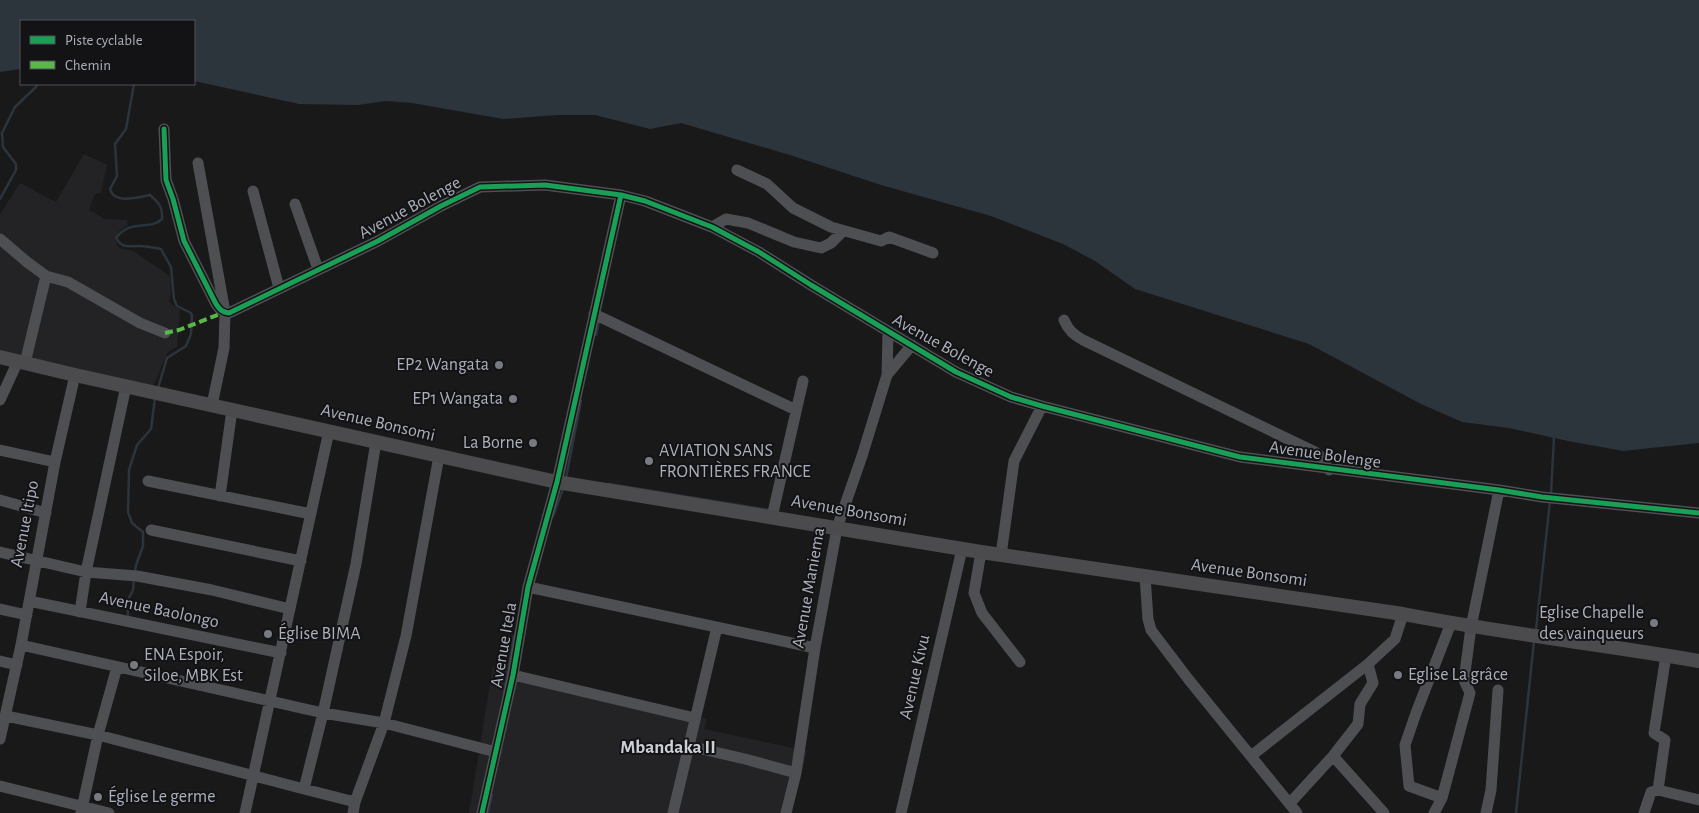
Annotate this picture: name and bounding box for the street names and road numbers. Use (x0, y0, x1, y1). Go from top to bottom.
street label: Avenue Bolenge (356, 174, 464, 242)
street label: Avenue Bolenge (889, 311, 997, 381)
street label: Avenue Bonsomi (319, 401, 437, 445)
street label: Avenue Bolenge (1268, 438, 1382, 472)
street label: Avenue Itipo (8, 479, 42, 569)
street label: Avenue Bonsomi (790, 492, 908, 530)
street label: Avenue Maniema (790, 526, 828, 650)
street label: Avenue Bonsomi (1190, 556, 1308, 590)
street label: Avenue Baolongo (97, 588, 221, 632)
street label: Avenue Itela (488, 601, 520, 689)
street label: Avenue Kivu (897, 633, 933, 721)

